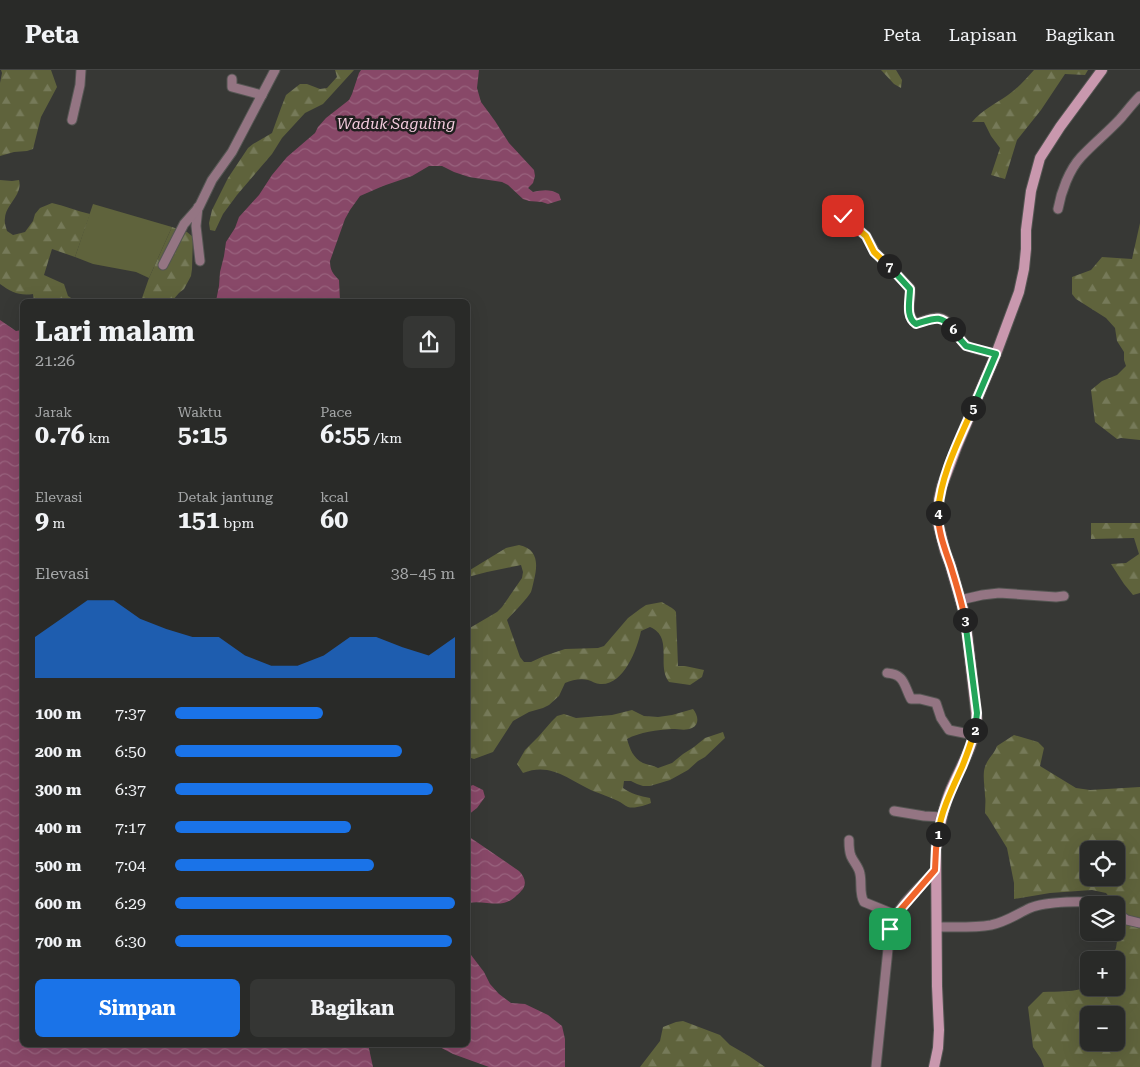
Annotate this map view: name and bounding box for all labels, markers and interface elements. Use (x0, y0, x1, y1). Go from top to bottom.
text: Peta (25, 21, 79, 49)
text: Peta (883, 24, 921, 45)
text: Lapisan (949, 24, 1017, 45)
text: Bagikan (1045, 24, 1115, 45)
water label: Waduk Saguling (337, 115, 455, 133)
pin (822, 195, 864, 237)
icon: check (829, 202, 857, 230)
pin: 7 (876, 254, 902, 278)
text: 7 (886, 258, 893, 274)
text: Lari malam (35, 315, 195, 348)
button: share (403, 316, 455, 368)
pin: 6 (940, 316, 966, 342)
text: 6 (950, 321, 957, 337)
text: 21:26 (35, 351, 75, 370)
pin: 5 (960, 396, 986, 420)
text: 5 (970, 400, 977, 416)
text: Jarak (35, 404, 72, 420)
text: Waktu (178, 404, 222, 420)
text: Pace (320, 404, 352, 420)
text: 0.76 (35, 420, 85, 449)
text: 5:15 (178, 420, 227, 449)
text: 6:55 (320, 420, 370, 449)
text: km (85, 430, 110, 446)
text: /km (370, 430, 402, 446)
text: Elevasi (35, 489, 82, 505)
text: Detak jantung (178, 489, 273, 505)
text: kcal (320, 489, 349, 505)
pin: 4 (926, 500, 950, 526)
text: 9 (35, 505, 49, 534)
text: 151 (178, 505, 220, 534)
text: 60 (320, 505, 348, 534)
text: 4 (935, 505, 942, 521)
text: m (49, 515, 65, 531)
text: bpm (220, 515, 254, 531)
text: Elevasi (35, 564, 89, 583)
text: 38–45 m (391, 564, 455, 583)
pin: 3 (952, 608, 978, 632)
text: 3 (962, 612, 969, 628)
text: 100 m (35, 704, 81, 723)
text: 7:37 (115, 704, 146, 723)
pin: 2 (962, 718, 988, 742)
text: 2 (972, 722, 979, 738)
text: 200 m (35, 742, 81, 761)
text: 6:50 (115, 742, 146, 761)
text: 300 m (35, 780, 81, 799)
text: 6:37 (115, 780, 146, 799)
text: 400 m (35, 818, 81, 837)
text: 7:17 (115, 818, 146, 837)
pin: 1 (926, 822, 950, 846)
text: 1 (935, 826, 942, 842)
map controls (1080, 841, 1125, 1051)
button: locate (1080, 841, 1125, 886)
text: 500 m (35, 856, 81, 875)
text: 7:04 (115, 856, 146, 875)
text: 600 m (35, 894, 81, 913)
text: 6:29 (115, 894, 146, 913)
button: layers (1080, 896, 1125, 941)
pin (869, 908, 911, 950)
icon: arrive (876, 915, 904, 943)
text: 700 m (35, 932, 81, 951)
text: 6:30 (115, 932, 146, 951)
button: + (1080, 951, 1125, 996)
button: Simpan (35, 979, 240, 1037)
button: Bagikan (250, 979, 455, 1037)
button: − (1080, 1006, 1125, 1051)

